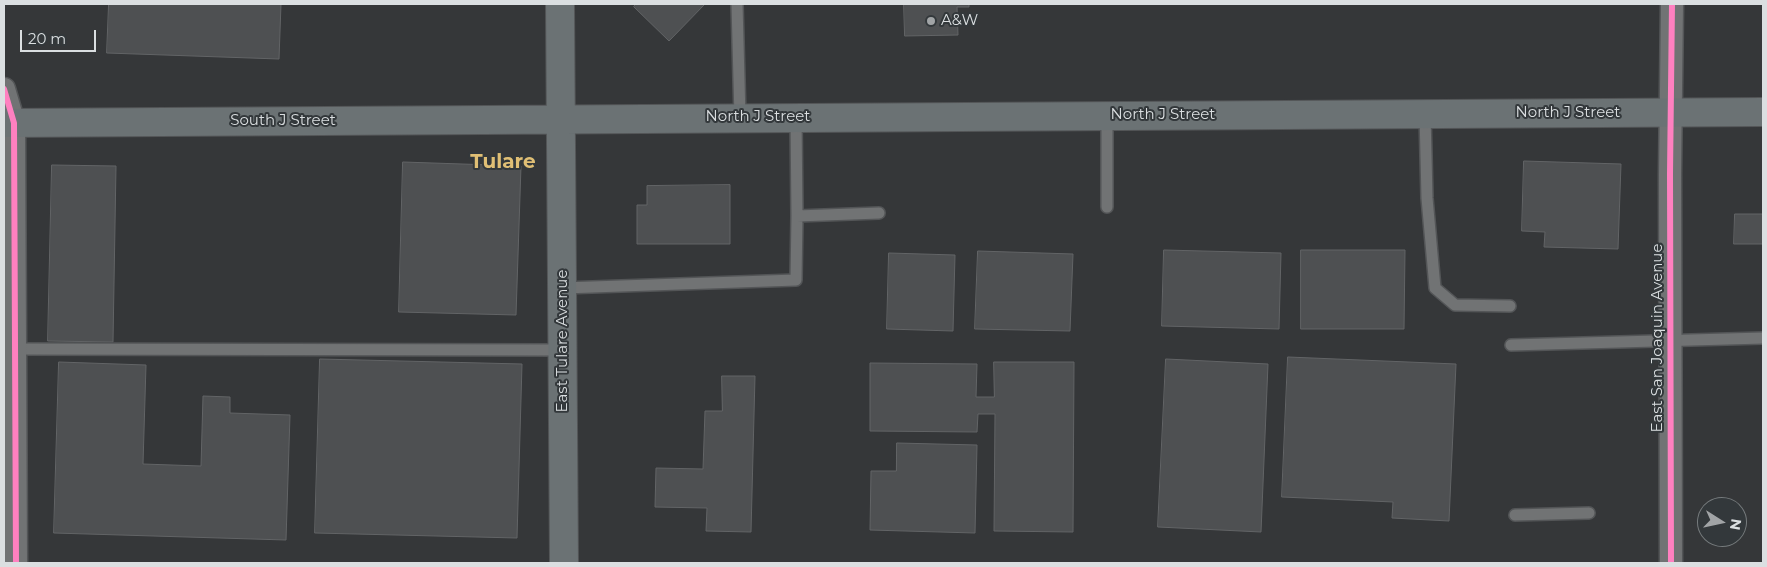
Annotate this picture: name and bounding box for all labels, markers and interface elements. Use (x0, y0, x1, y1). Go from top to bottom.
place label: A&W (941, 12, 978, 30)
marker: A&W (925, 15, 937, 27)
scale bar (22, 20, 99, 52)
text: 20 m (28, 29, 66, 48)
street label: North J Street (1516, 104, 1620, 122)
street label: North J Street (1111, 106, 1215, 124)
street label: North J Street (706, 108, 810, 126)
street label: South J Street (230, 112, 336, 130)
district label: Tulare (470, 150, 536, 174)
street label: East San Joaquin Avenue (1649, 244, 1667, 432)
street label: East Tulare Avenue (554, 270, 572, 412)
north arrow (1697, 497, 1747, 547)
text: N (1726, 517, 1746, 532)

